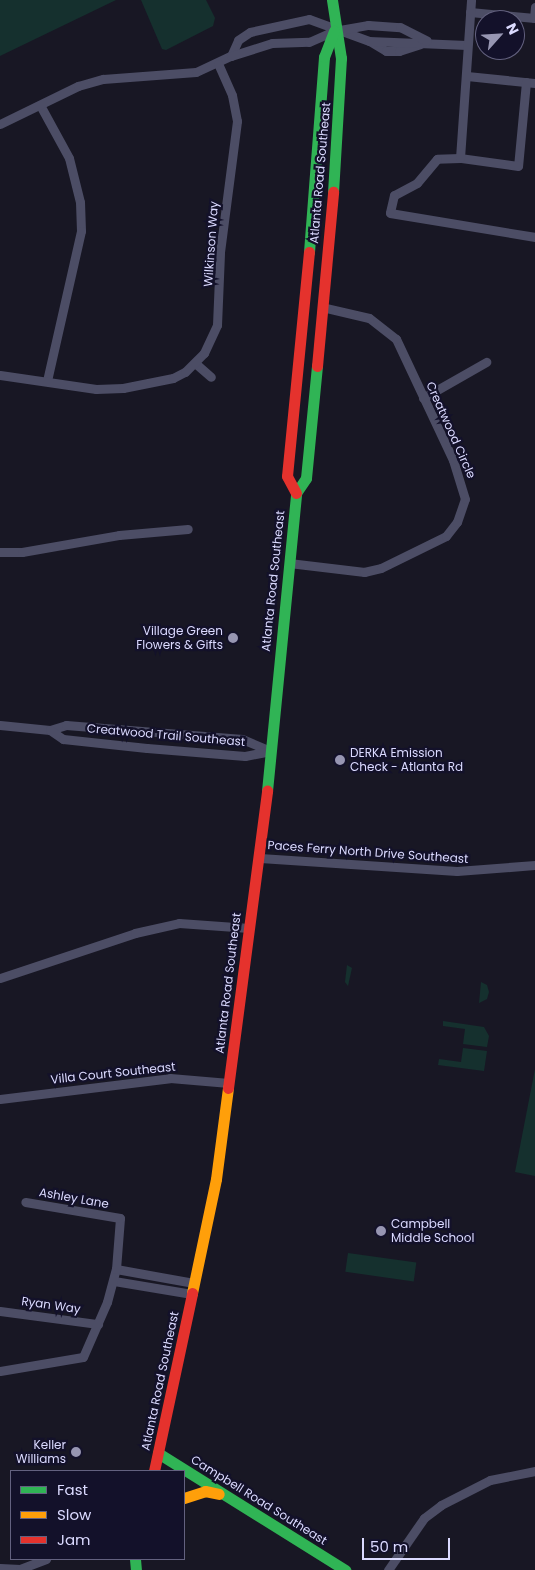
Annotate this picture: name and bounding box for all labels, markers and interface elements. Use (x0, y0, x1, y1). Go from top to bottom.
north arrow (475, 10, 525, 60)
text: N (501, 20, 524, 38)
street label: Atlanta Road Southeast (307, 102, 333, 244)
street label: Wilkinson Way (201, 201, 221, 287)
street label: Creatwood Circle (423, 379, 479, 481)
street label: Atlanta Road Southeast (258, 510, 288, 652)
place label: Village Green Flowers & Gifts (136, 624, 223, 652)
marker: Village Green Flowers & Gifts (227, 632, 239, 644)
street label: Creatwood Trail Southeast (86, 721, 246, 749)
place label: DERKA Emission Check - Atlanta Rd (350, 746, 463, 774)
marker: DERKA Emission Check - Atlanta Rd (334, 754, 346, 766)
street label: Paces Ferry North Drive Southeast (267, 838, 469, 866)
street label: Atlanta Road Southeast (212, 912, 244, 1054)
street label: Villa Court Southeast (50, 1059, 176, 1087)
street label: Ashley Lane (38, 1185, 110, 1211)
place label: Campbell Middle School (391, 1217, 474, 1245)
marker: Campbell Middle School (375, 1225, 387, 1237)
street label: Ryan Way (20, 1294, 82, 1316)
street label: Atlanta Road Southeast (138, 1310, 182, 1452)
place label: Keller Williams (16, 1438, 66, 1466)
marker: Keller Williams (70, 1446, 82, 1458)
street label: Campbell Road Southeast (188, 1452, 330, 1548)
legend (10, 1470, 185, 1560)
text: Fast (57, 1479, 88, 1500)
text: Slow (57, 1504, 91, 1525)
scale bar (365, 1528, 452, 1560)
text: Jam (57, 1529, 91, 1550)
text: 50 m (370, 1536, 408, 1557)

